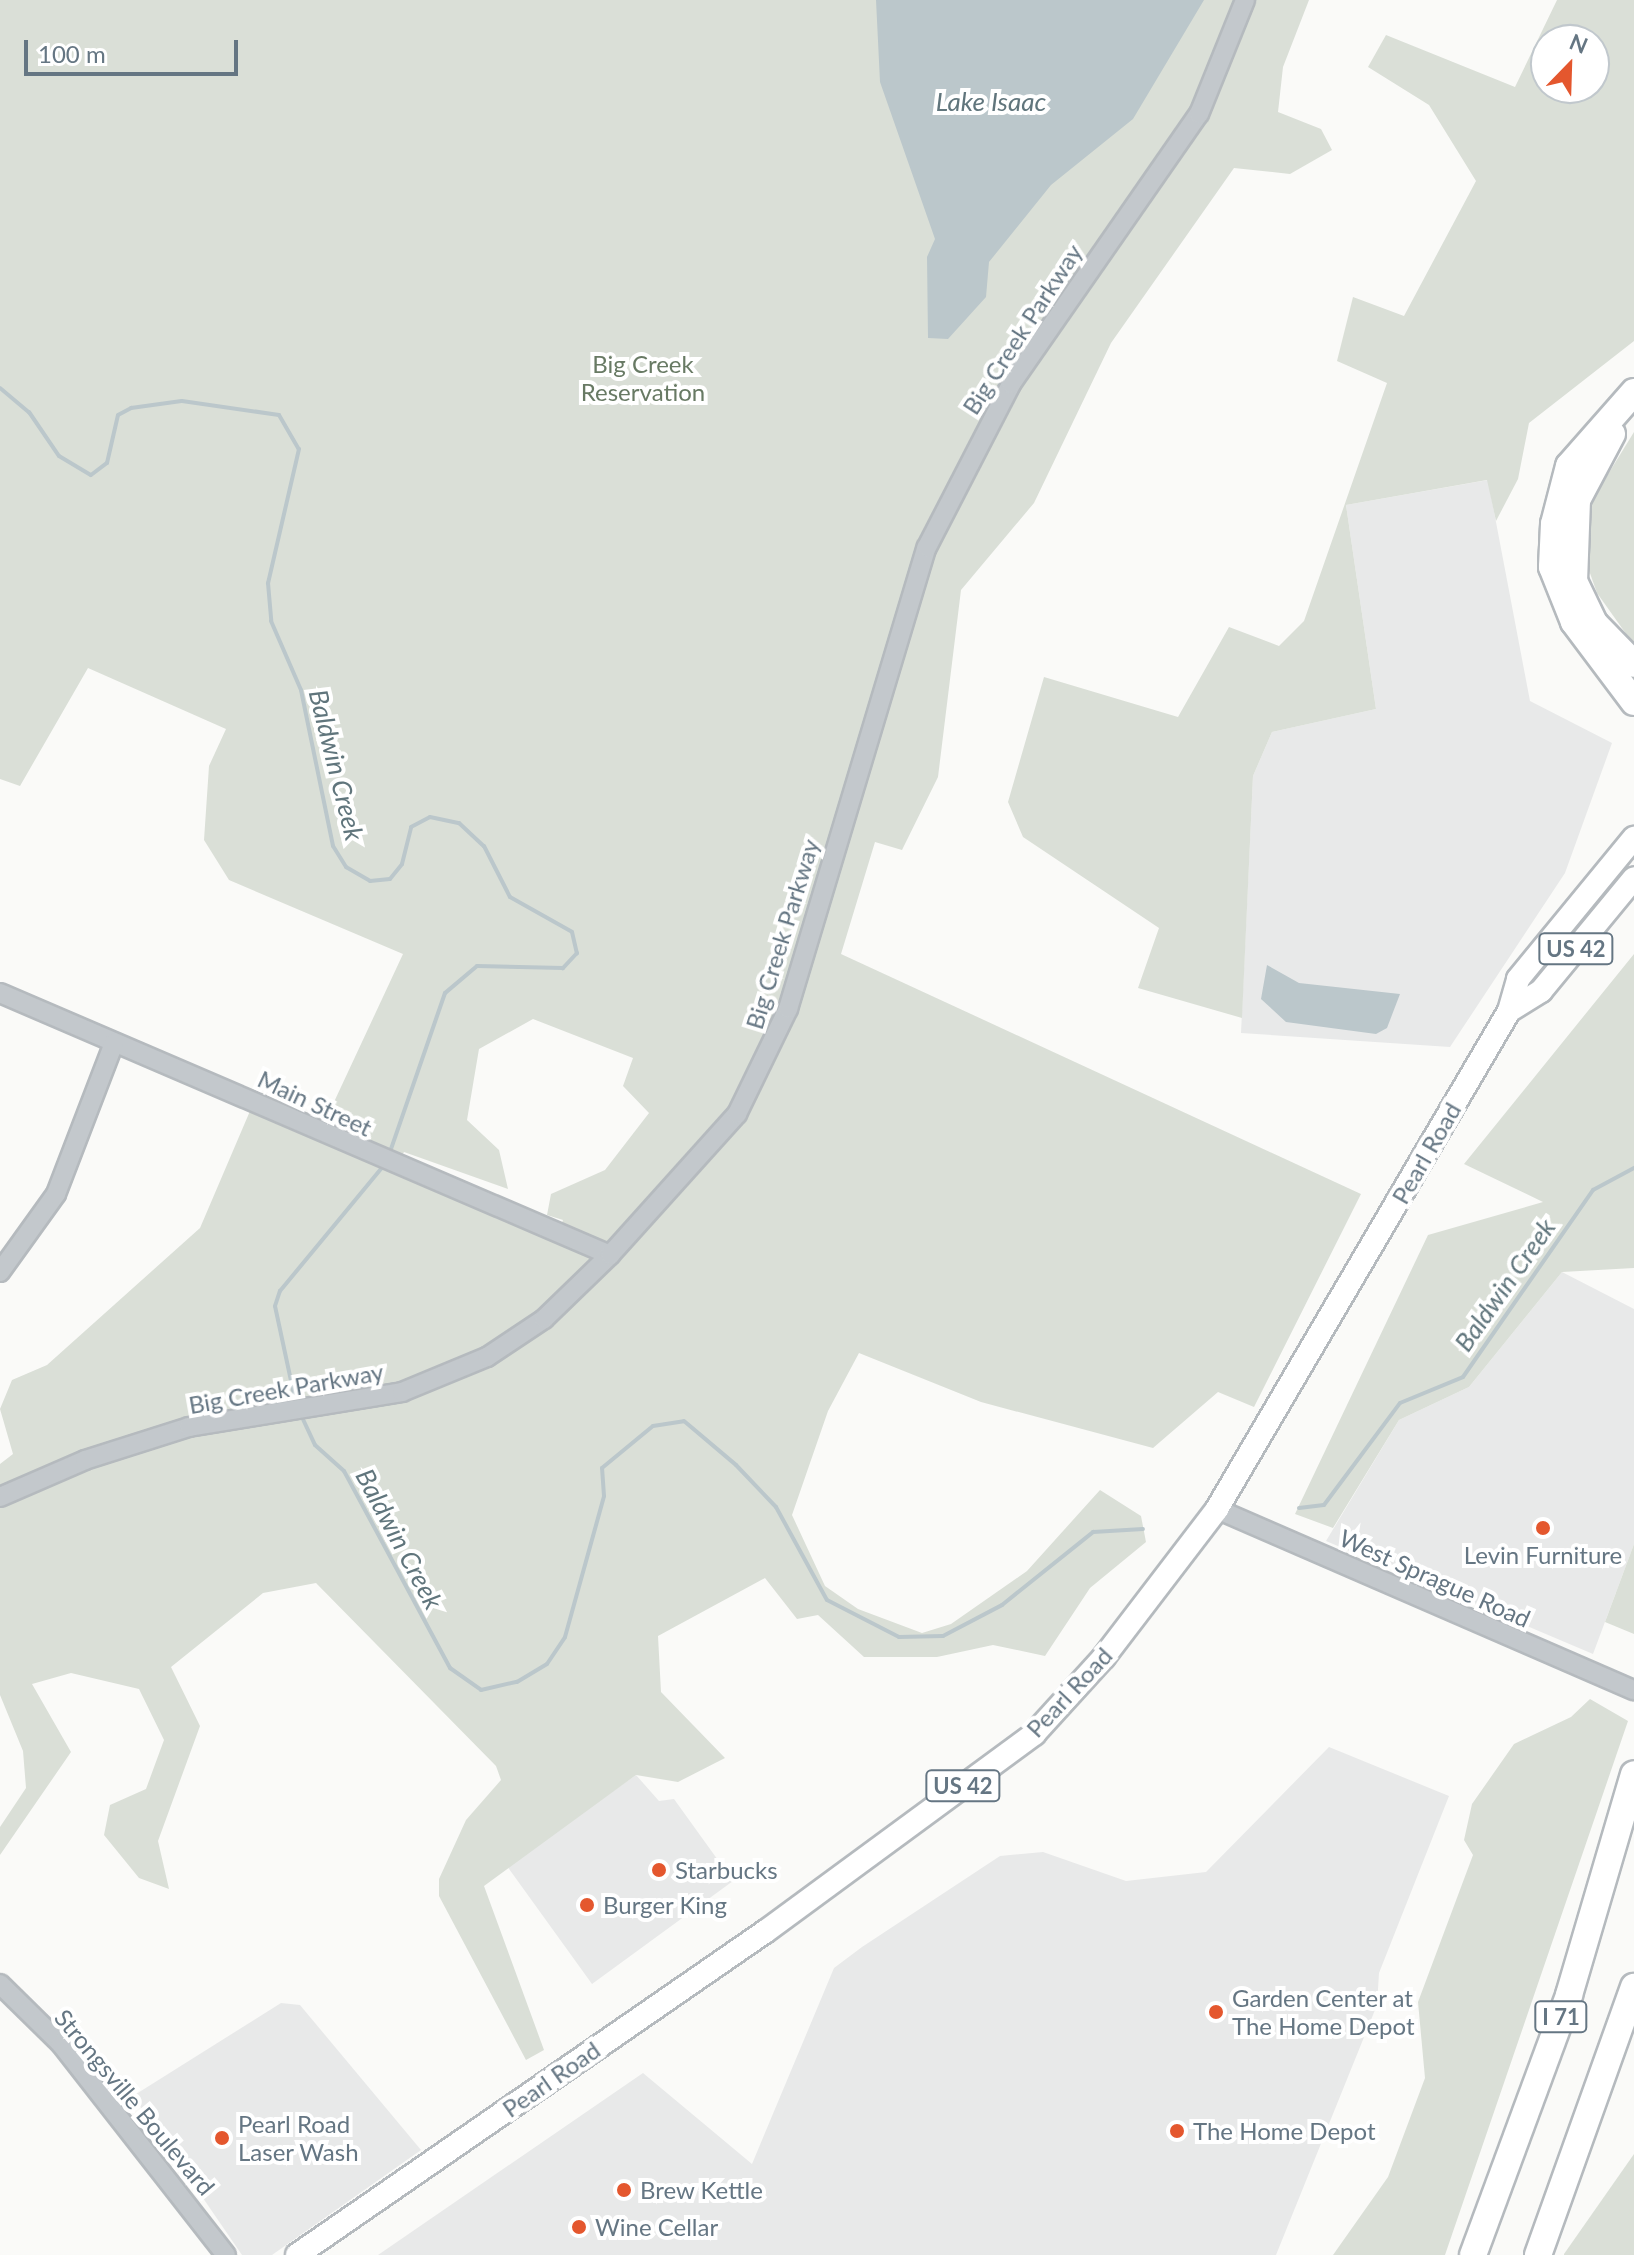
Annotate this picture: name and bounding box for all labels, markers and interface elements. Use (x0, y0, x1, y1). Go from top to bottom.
scale bar (28, 24, 242, 74)
north arrow (1530, 24, 1610, 104)
text: N (1566, 28, 1592, 59)
text: 100 m (38, 39, 106, 68)
water label: Lake Isaac (936, 86, 1046, 118)
street label: Big Creek Parkway (956, 238, 1088, 420)
park label: Big Creek Reservation (581, 350, 705, 406)
water label: Baldwin Creek (302, 686, 370, 844)
street label: Big Creek Parkway (739, 836, 825, 1032)
road number: US 42 (1538, 931, 1614, 967)
street label: Main Street (253, 1064, 377, 1142)
street label: Pearl Road (1385, 1097, 1467, 1209)
water label: Baldwin Creek (1448, 1213, 1562, 1357)
street label: Big Creek Parkway (186, 1357, 386, 1419)
water label: Baldwin Creek (349, 1463, 449, 1615)
marker: Levin Furniture (1534, 1519, 1552, 1537)
street label: West Sprague Road (1335, 1523, 1535, 1633)
place label: Levin Furniture (1464, 1541, 1622, 1569)
street label: Pearl Road (1020, 1641, 1118, 1743)
road number: US 42 (925, 1768, 1001, 1804)
place label: Starbucks (675, 1856, 778, 1884)
marker: Starbucks (650, 1861, 668, 1879)
place label: Burger King (603, 1891, 727, 1919)
marker: Burger King (578, 1896, 596, 1914)
place label: Garden Center at The Home Depot (1232, 1984, 1414, 2040)
road number: I 71 (1533, 1999, 1589, 2035)
street label: Strongsville Boulevard (49, 2003, 221, 2201)
marker: Garden Center at The Home Depot (1207, 2003, 1225, 2021)
street label: Pearl Road (497, 2035, 605, 2123)
place label: Pearl Road Laser Wash (238, 2110, 359, 2166)
place label: The Home Depot (1193, 2117, 1375, 2145)
marker: The Home Depot (1168, 2122, 1186, 2140)
marker: Pearl Road Laser Wash (213, 2129, 231, 2147)
place label: Brew Kettle (640, 2176, 763, 2204)
marker: Brew Kettle (615, 2181, 633, 2199)
place label: Wine Cellar (595, 2213, 718, 2241)
marker: Wine Cellar (570, 2218, 588, 2236)

